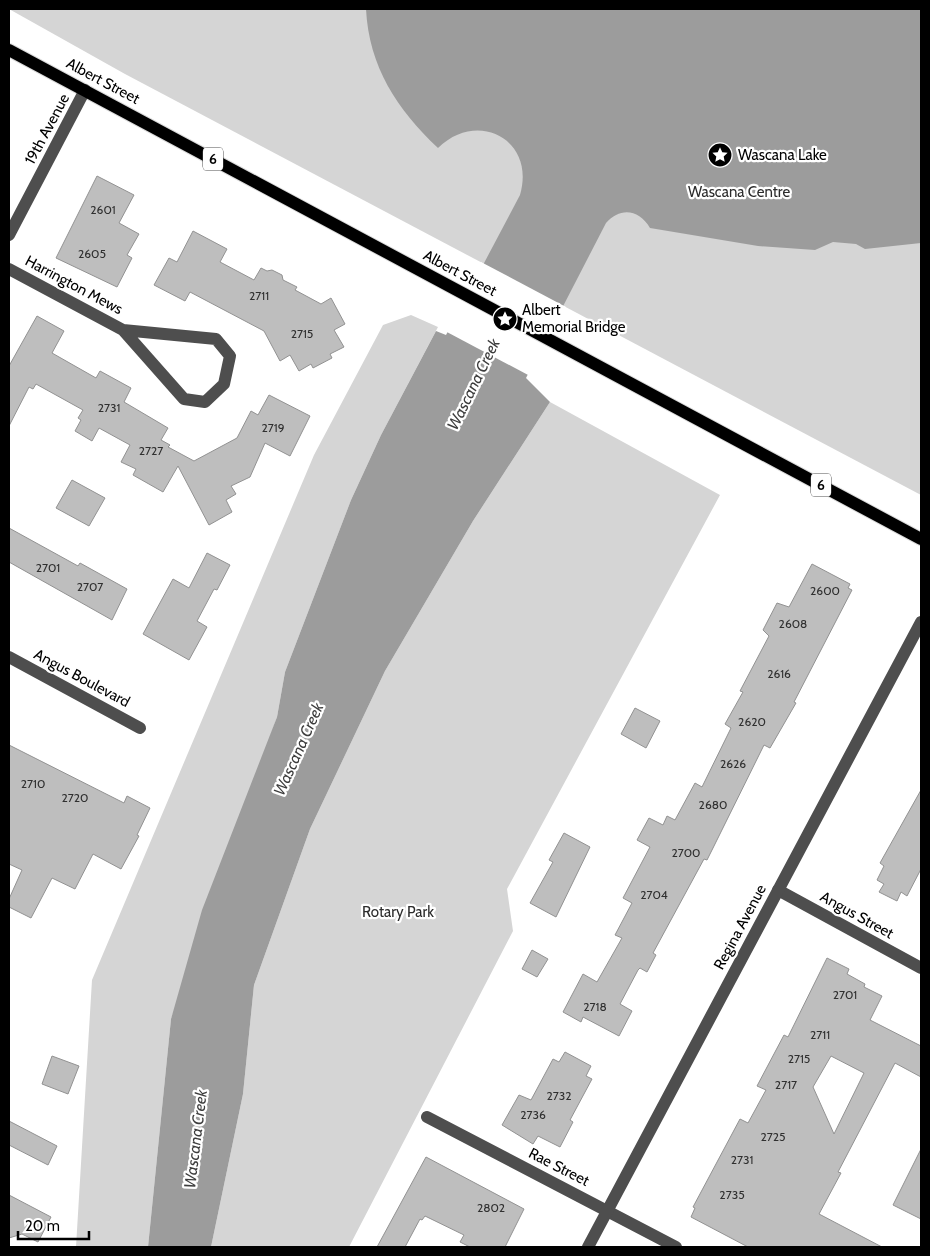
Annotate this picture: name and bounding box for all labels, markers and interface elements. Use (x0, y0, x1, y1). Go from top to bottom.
street label: Albert Street (63, 54, 143, 108)
street label: 19th Avenue (21, 90, 73, 167)
place icon: Wascana Lake (707, 142, 733, 168)
place label: Wascana Lake (738, 146, 827, 164)
road number: 6 (203, 148, 223, 170)
park label: Wascana Centre (688, 183, 790, 201)
house number: 2601 (90, 202, 116, 217)
house number: 2605 (78, 246, 106, 261)
street label: Albert Street (420, 246, 500, 300)
street label: Harrington Mews (22, 252, 126, 318)
house number: 2711 (249, 288, 269, 303)
place label: Albert Memorial Bridge (522, 301, 626, 336)
place icon: Albert Memorial Bridge (492, 306, 518, 332)
house number: 2715 (291, 326, 313, 341)
water label: Wascana Creek (443, 334, 504, 433)
house number: 2731 (98, 400, 120, 415)
house number: 2719 (261, 420, 285, 435)
house number: 2727 (139, 443, 163, 458)
road number: 6 (811, 474, 831, 496)
house number: 2701 (36, 560, 60, 575)
house number: 2707 (77, 579, 103, 594)
house number: 2600 (810, 583, 840, 598)
house number: 2608 (779, 616, 807, 631)
street label: Angus Boulevard (31, 645, 133, 711)
house number: 2616 (767, 666, 791, 681)
water label: Wascana Creek (270, 699, 328, 798)
house number: 2620 (738, 714, 766, 729)
house number: 2626 (720, 756, 746, 771)
house number: 2710 (21, 776, 45, 791)
house number: 2720 (62, 790, 89, 805)
house number: 2680 (699, 797, 727, 812)
house number: 2700 (672, 845, 700, 860)
street label: Regina Avenue (710, 881, 770, 973)
house number: 2704 (640, 887, 668, 902)
street label: Angus Street (817, 887, 897, 943)
park label: Rotary Park (362, 903, 434, 921)
house number: 2701 (833, 987, 857, 1002)
house number: 2718 (583, 999, 607, 1014)
house number: 2711 (810, 1027, 830, 1042)
house number: 2715 (788, 1051, 810, 1066)
house number: 2717 (775, 1077, 797, 1092)
water label: Wascana Creek (180, 1087, 211, 1190)
house number: 2732 (546, 1088, 572, 1103)
house number: 2736 (520, 1107, 546, 1122)
house number: 2725 (760, 1129, 786, 1144)
street label: Rae Street (526, 1144, 592, 1190)
house number: 2731 (731, 1152, 753, 1167)
house number: 2735 (719, 1187, 745, 1202)
house number: 2802 (477, 1200, 505, 1215)
scale bar (18, 1208, 89, 1240)
text: 20 m (25, 1217, 60, 1235)

